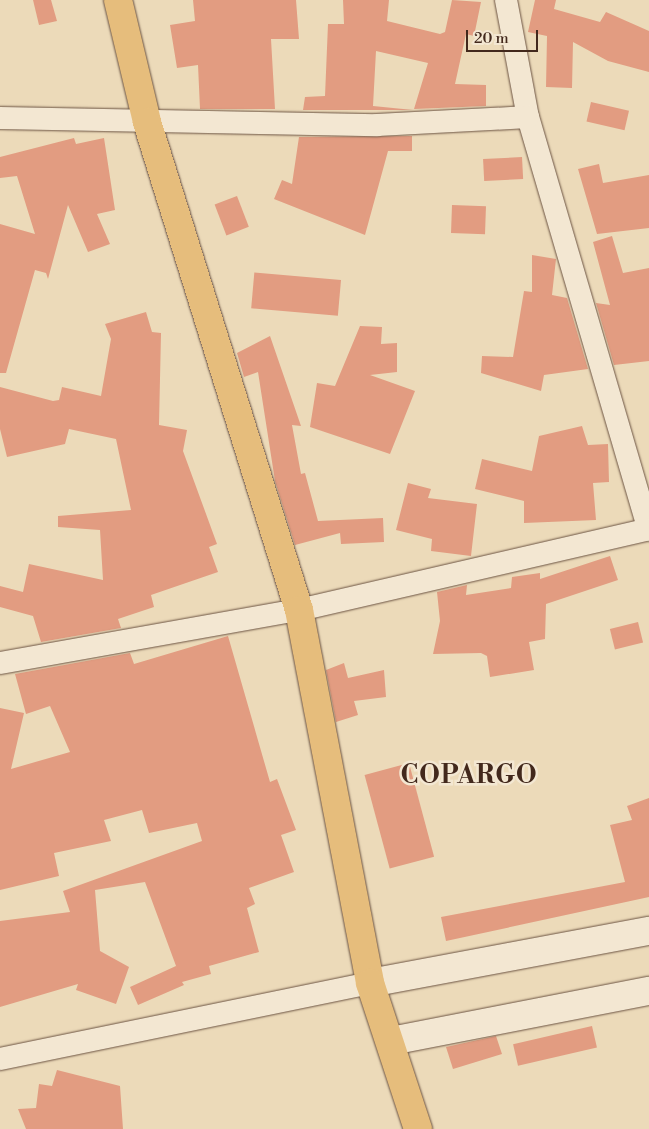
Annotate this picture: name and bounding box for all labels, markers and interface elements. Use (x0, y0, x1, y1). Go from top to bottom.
scale bar (469, 20, 542, 52)
text: 20 m (474, 29, 509, 48)
district label: COPARGO (400, 761, 538, 791)

